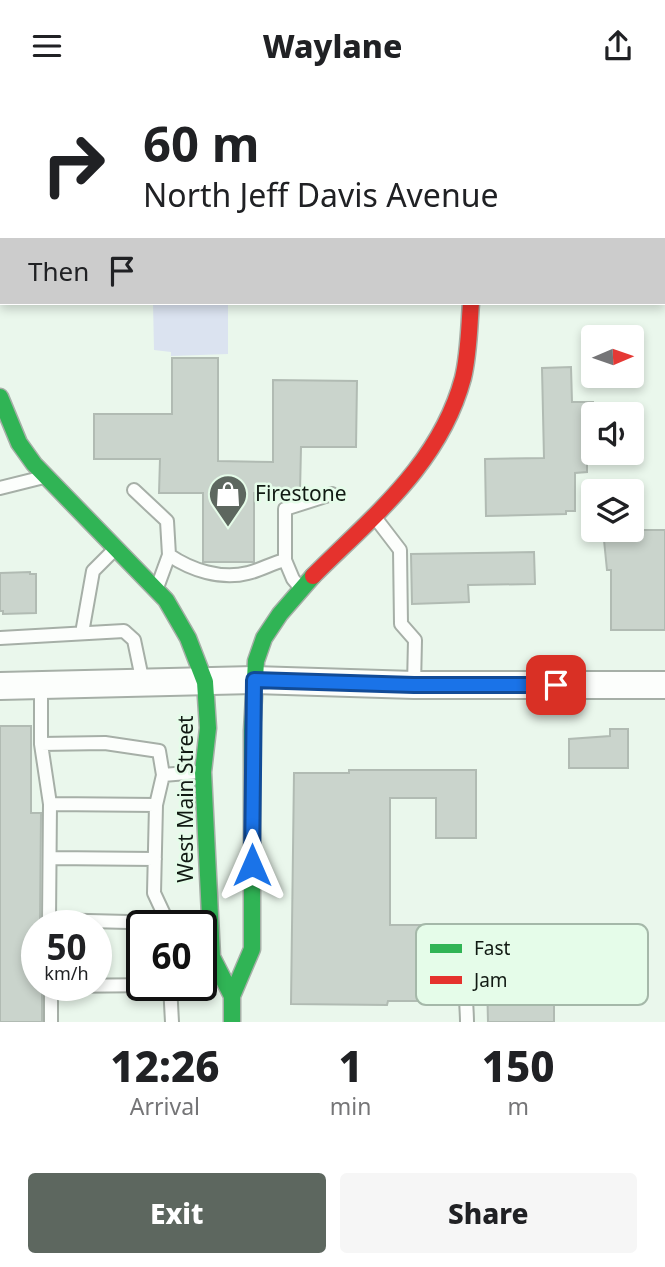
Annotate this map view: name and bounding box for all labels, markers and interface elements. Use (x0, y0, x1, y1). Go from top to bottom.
text: Waylane (263, 24, 402, 67)
icon: menu (28, 27, 66, 65)
icon: share (599, 27, 637, 65)
text: 60 m (143, 110, 260, 176)
icon: right (28, 119, 119, 210)
text: North Jeff Davis Avenue (143, 173, 499, 216)
icon: arrive (103, 252, 141, 290)
text: Then (28, 253, 89, 289)
north arrow (581, 325, 644, 389)
map controls (581, 325, 644, 542)
button: sound (581, 402, 644, 465)
shop icon: Firestone (207, 473, 249, 528)
place label: Firestone (255, 479, 347, 507)
button: layers (581, 479, 644, 542)
pin (526, 655, 586, 715)
icon: arrive (537, 666, 575, 704)
street label: West Main Street (171, 715, 199, 883)
position arrow (215, 828, 289, 902)
speed limit sign: 60 (126, 910, 217, 1001)
text: 50 (46, 923, 87, 970)
legend (416, 924, 648, 1005)
text: Fast (474, 935, 511, 961)
text: km/h (44, 961, 89, 985)
text: Jam (472, 967, 508, 993)
text: 12:26 (110, 1037, 219, 1094)
text: 1 (338, 1037, 363, 1094)
text: 150 (482, 1037, 555, 1094)
text: Arrival (130, 1090, 200, 1122)
text: min (330, 1090, 371, 1122)
text: m (507, 1090, 529, 1122)
button: Exit (28, 1173, 326, 1253)
button: Share (340, 1173, 637, 1253)

